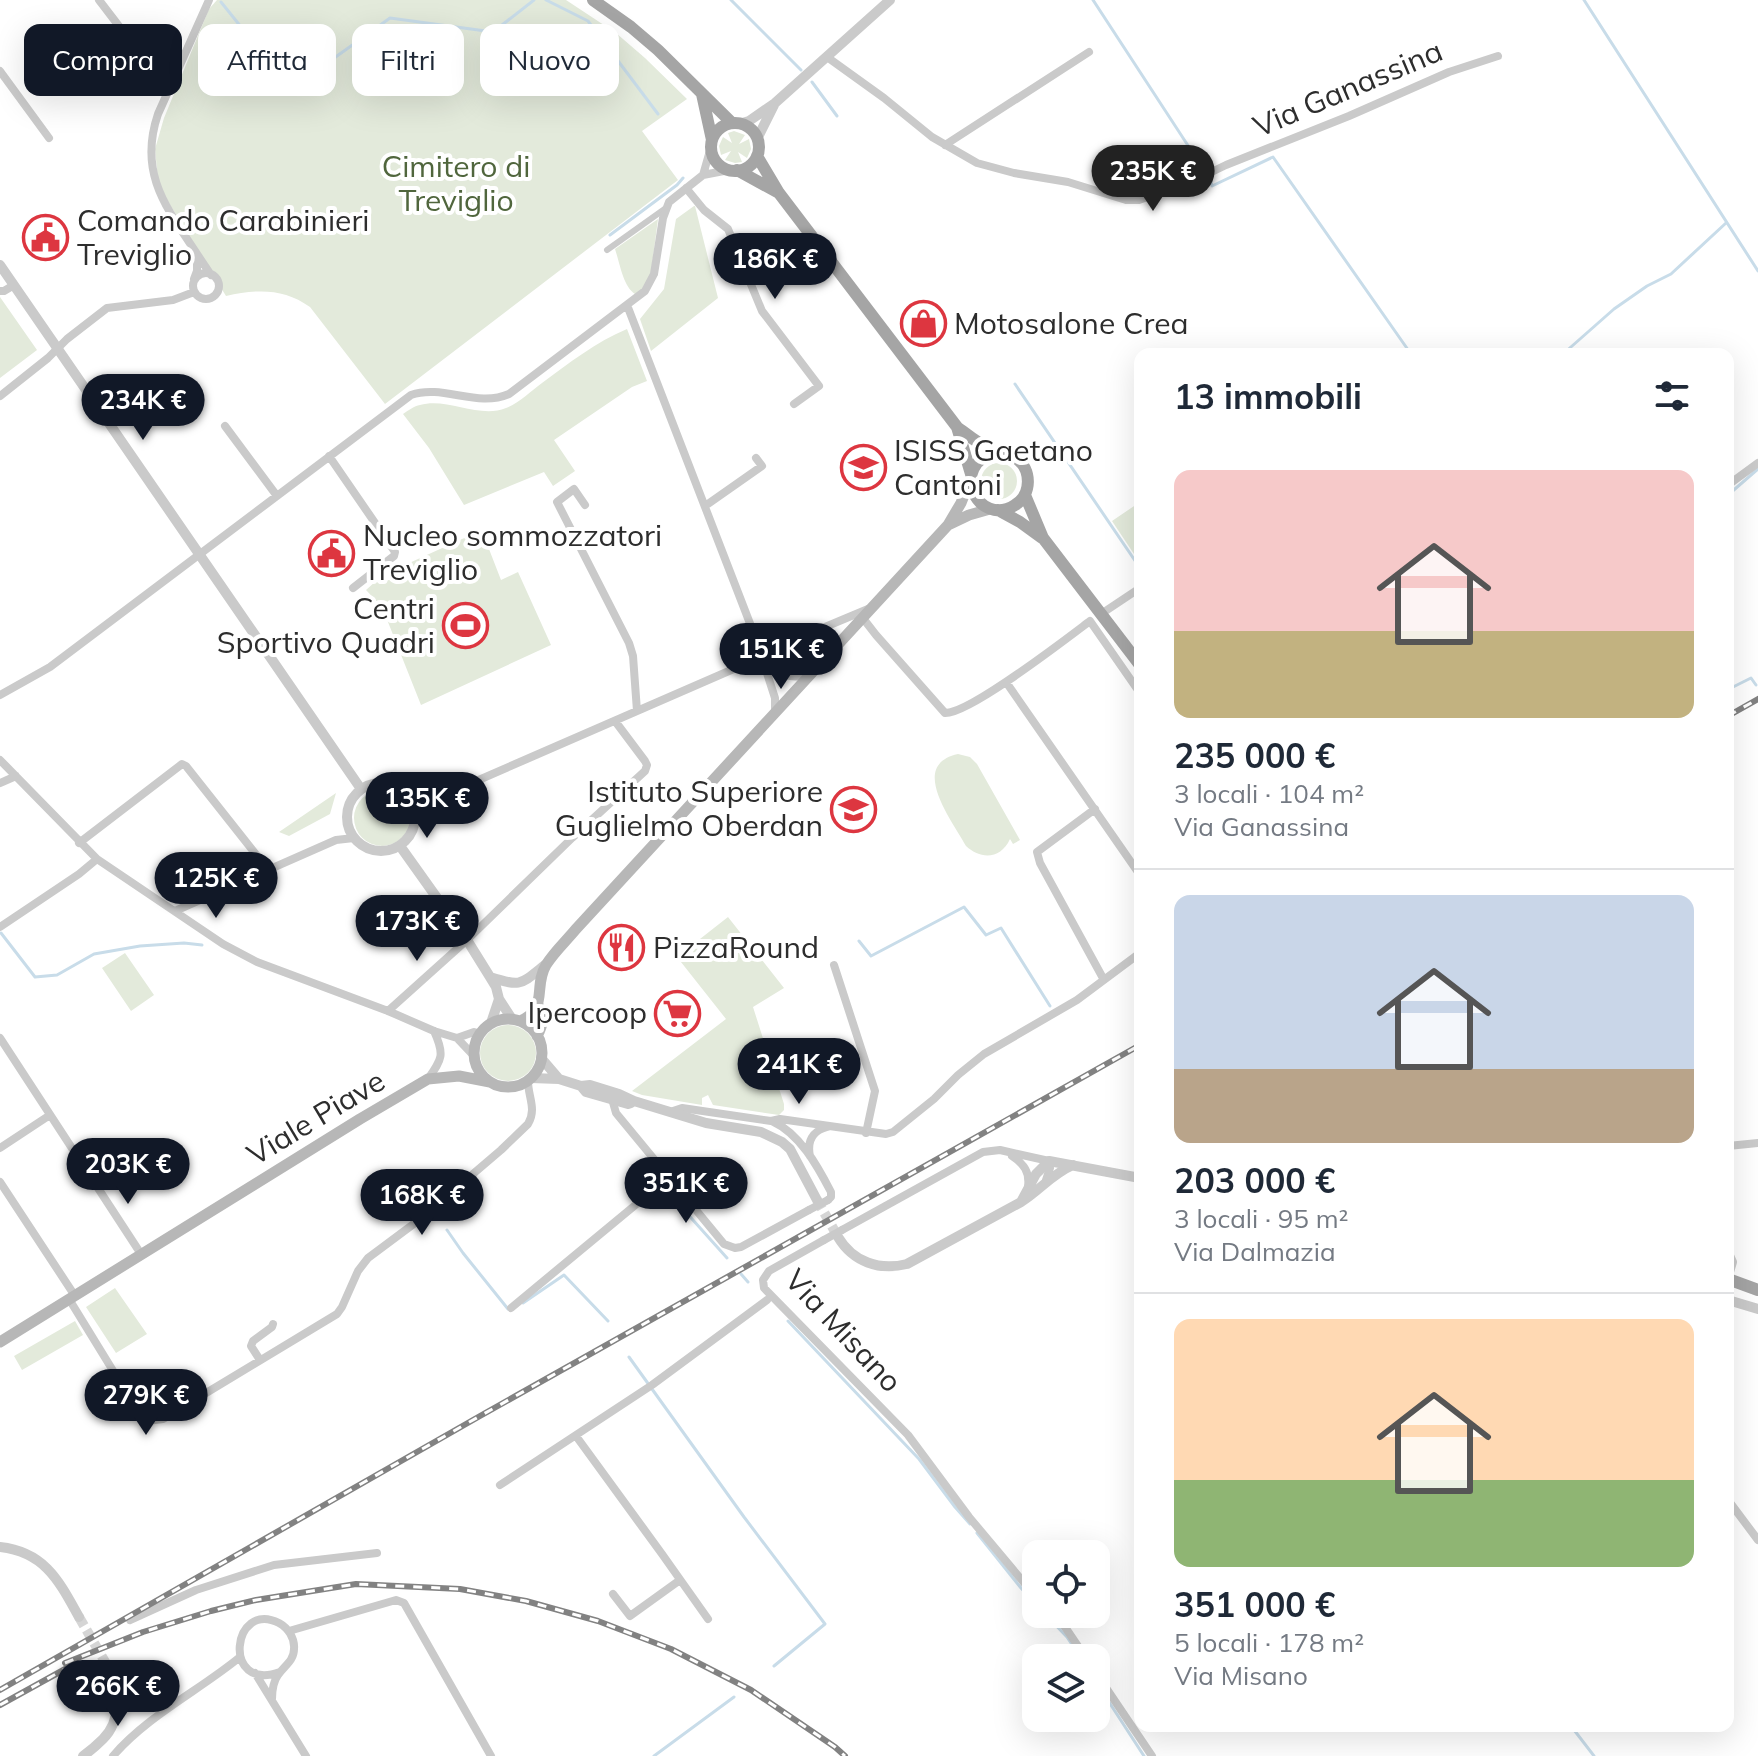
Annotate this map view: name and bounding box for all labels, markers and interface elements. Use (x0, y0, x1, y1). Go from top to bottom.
chip: Compra (24, 24, 182, 96)
chip: Affitta (198, 24, 336, 96)
chip: Filtri (352, 24, 464, 96)
chip: Nuovo (480, 24, 619, 96)
street label: Via Ganassina (1247, 31, 1448, 145)
pin: 235K € (1088, 145, 1218, 213)
park label: Cimitero di Treviglio (382, 147, 530, 219)
text: 235K € (1110, 154, 1196, 187)
place label: Comando Carabinieri Treviglio (77, 201, 369, 273)
public building icon: Comando Carabinieri Treviglio (22, 214, 70, 262)
pin: 186K € (710, 233, 840, 301)
text: 186K € (732, 242, 818, 275)
shop icon: Motosalone Crea (899, 300, 947, 348)
place label: Motosalone Crea (954, 304, 1189, 342)
pin: 234K € (78, 374, 208, 442)
icon: filters (1650, 374, 1694, 418)
text: 13 immobili (1174, 375, 1362, 418)
text: 234K € (100, 383, 186, 416)
place label: ISISS Gaetano Cantoni (894, 431, 1093, 503)
school or university icon: ISISS Gaetano Cantoni (839, 444, 887, 492)
place label: Nucleo sommozzatori Treviglio (363, 516, 662, 588)
icon: home (1362, 522, 1506, 666)
public building icon: Nucleo sommozzatori Treviglio (308, 529, 356, 577)
place label: Centri Sportivo Quadri (217, 589, 435, 661)
sports icon: Centri Sportivo Quadri (442, 602, 490, 650)
pin: 151K € (716, 623, 846, 691)
text: 151K € (738, 632, 824, 665)
text: 235 000 € (1174, 734, 1335, 777)
pin: 135K € (362, 772, 492, 840)
place label: Istituto Superiore Guglielmo Oberdan (555, 772, 823, 844)
text: 3 locali · 104 m² (1174, 777, 1364, 810)
text: 135K € (384, 781, 470, 814)
school or university icon: Istituto Superiore Guglielmo Oberdan (830, 785, 878, 833)
text: Via Ganassina (1174, 810, 1349, 843)
pin: 125K € (151, 852, 281, 920)
text: 125K € (173, 861, 259, 894)
pin: 173K € (352, 895, 482, 963)
text: 173K € (374, 904, 460, 937)
restaurant icon: PizzaRound (598, 924, 646, 972)
place label: PizzaRound (653, 928, 819, 966)
icon: home (1362, 947, 1506, 1091)
supermarket icon: Ipercoop (654, 989, 702, 1037)
place label: Ipercoop (527, 993, 647, 1031)
pin: 241K € (734, 1038, 864, 1106)
text: 241K € (756, 1047, 842, 1080)
street label: Viale Piave (240, 1061, 391, 1173)
pin: 203K € (63, 1138, 193, 1206)
text: 203K € (85, 1147, 171, 1180)
pin: 351K € (621, 1157, 751, 1225)
text: 203 000 € (1174, 1159, 1335, 1202)
text: 351K € (643, 1166, 729, 1199)
pin: 168K € (357, 1169, 487, 1237)
text: 168K € (379, 1178, 465, 1211)
text: 3 locali · 95 m² (1174, 1202, 1348, 1235)
text: Via Dalmazia (1174, 1235, 1336, 1268)
street label: Via Misano (777, 1261, 910, 1400)
pin: 279K € (81, 1369, 211, 1437)
icon: home (1362, 1371, 1506, 1515)
text: 279K € (103, 1378, 189, 1411)
map controls (1022, 1540, 1110, 1732)
button: locate (1022, 1540, 1110, 1628)
text: 351 000 € (1174, 1583, 1335, 1626)
text: 5 locali · 178 m² (1174, 1626, 1364, 1659)
button: layers (1022, 1644, 1110, 1732)
text: Via Misano (1174, 1659, 1308, 1692)
pin: 266K € (53, 1660, 183, 1728)
text: 266K € (75, 1669, 161, 1702)

